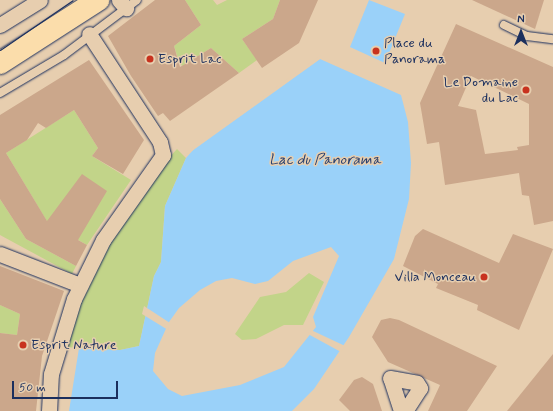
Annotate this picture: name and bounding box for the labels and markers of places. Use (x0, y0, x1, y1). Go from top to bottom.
place label: Place du Panorama (384, 35, 445, 68)
marker: Place du Panorama (371, 46, 381, 56)
place label: Esprit Lac (158, 51, 223, 67)
marker: Esprit Lac (145, 54, 155, 64)
place label: Le Domaine du Lac (442, 74, 518, 106)
marker: Le Domaine du Lac (521, 85, 531, 95)
place label: Villa Monceau (394, 269, 476, 285)
marker: Villa Monceau (479, 272, 489, 282)
place label: Esprit Nature (31, 337, 116, 353)
marker: Esprit Nature (18, 340, 28, 350)

